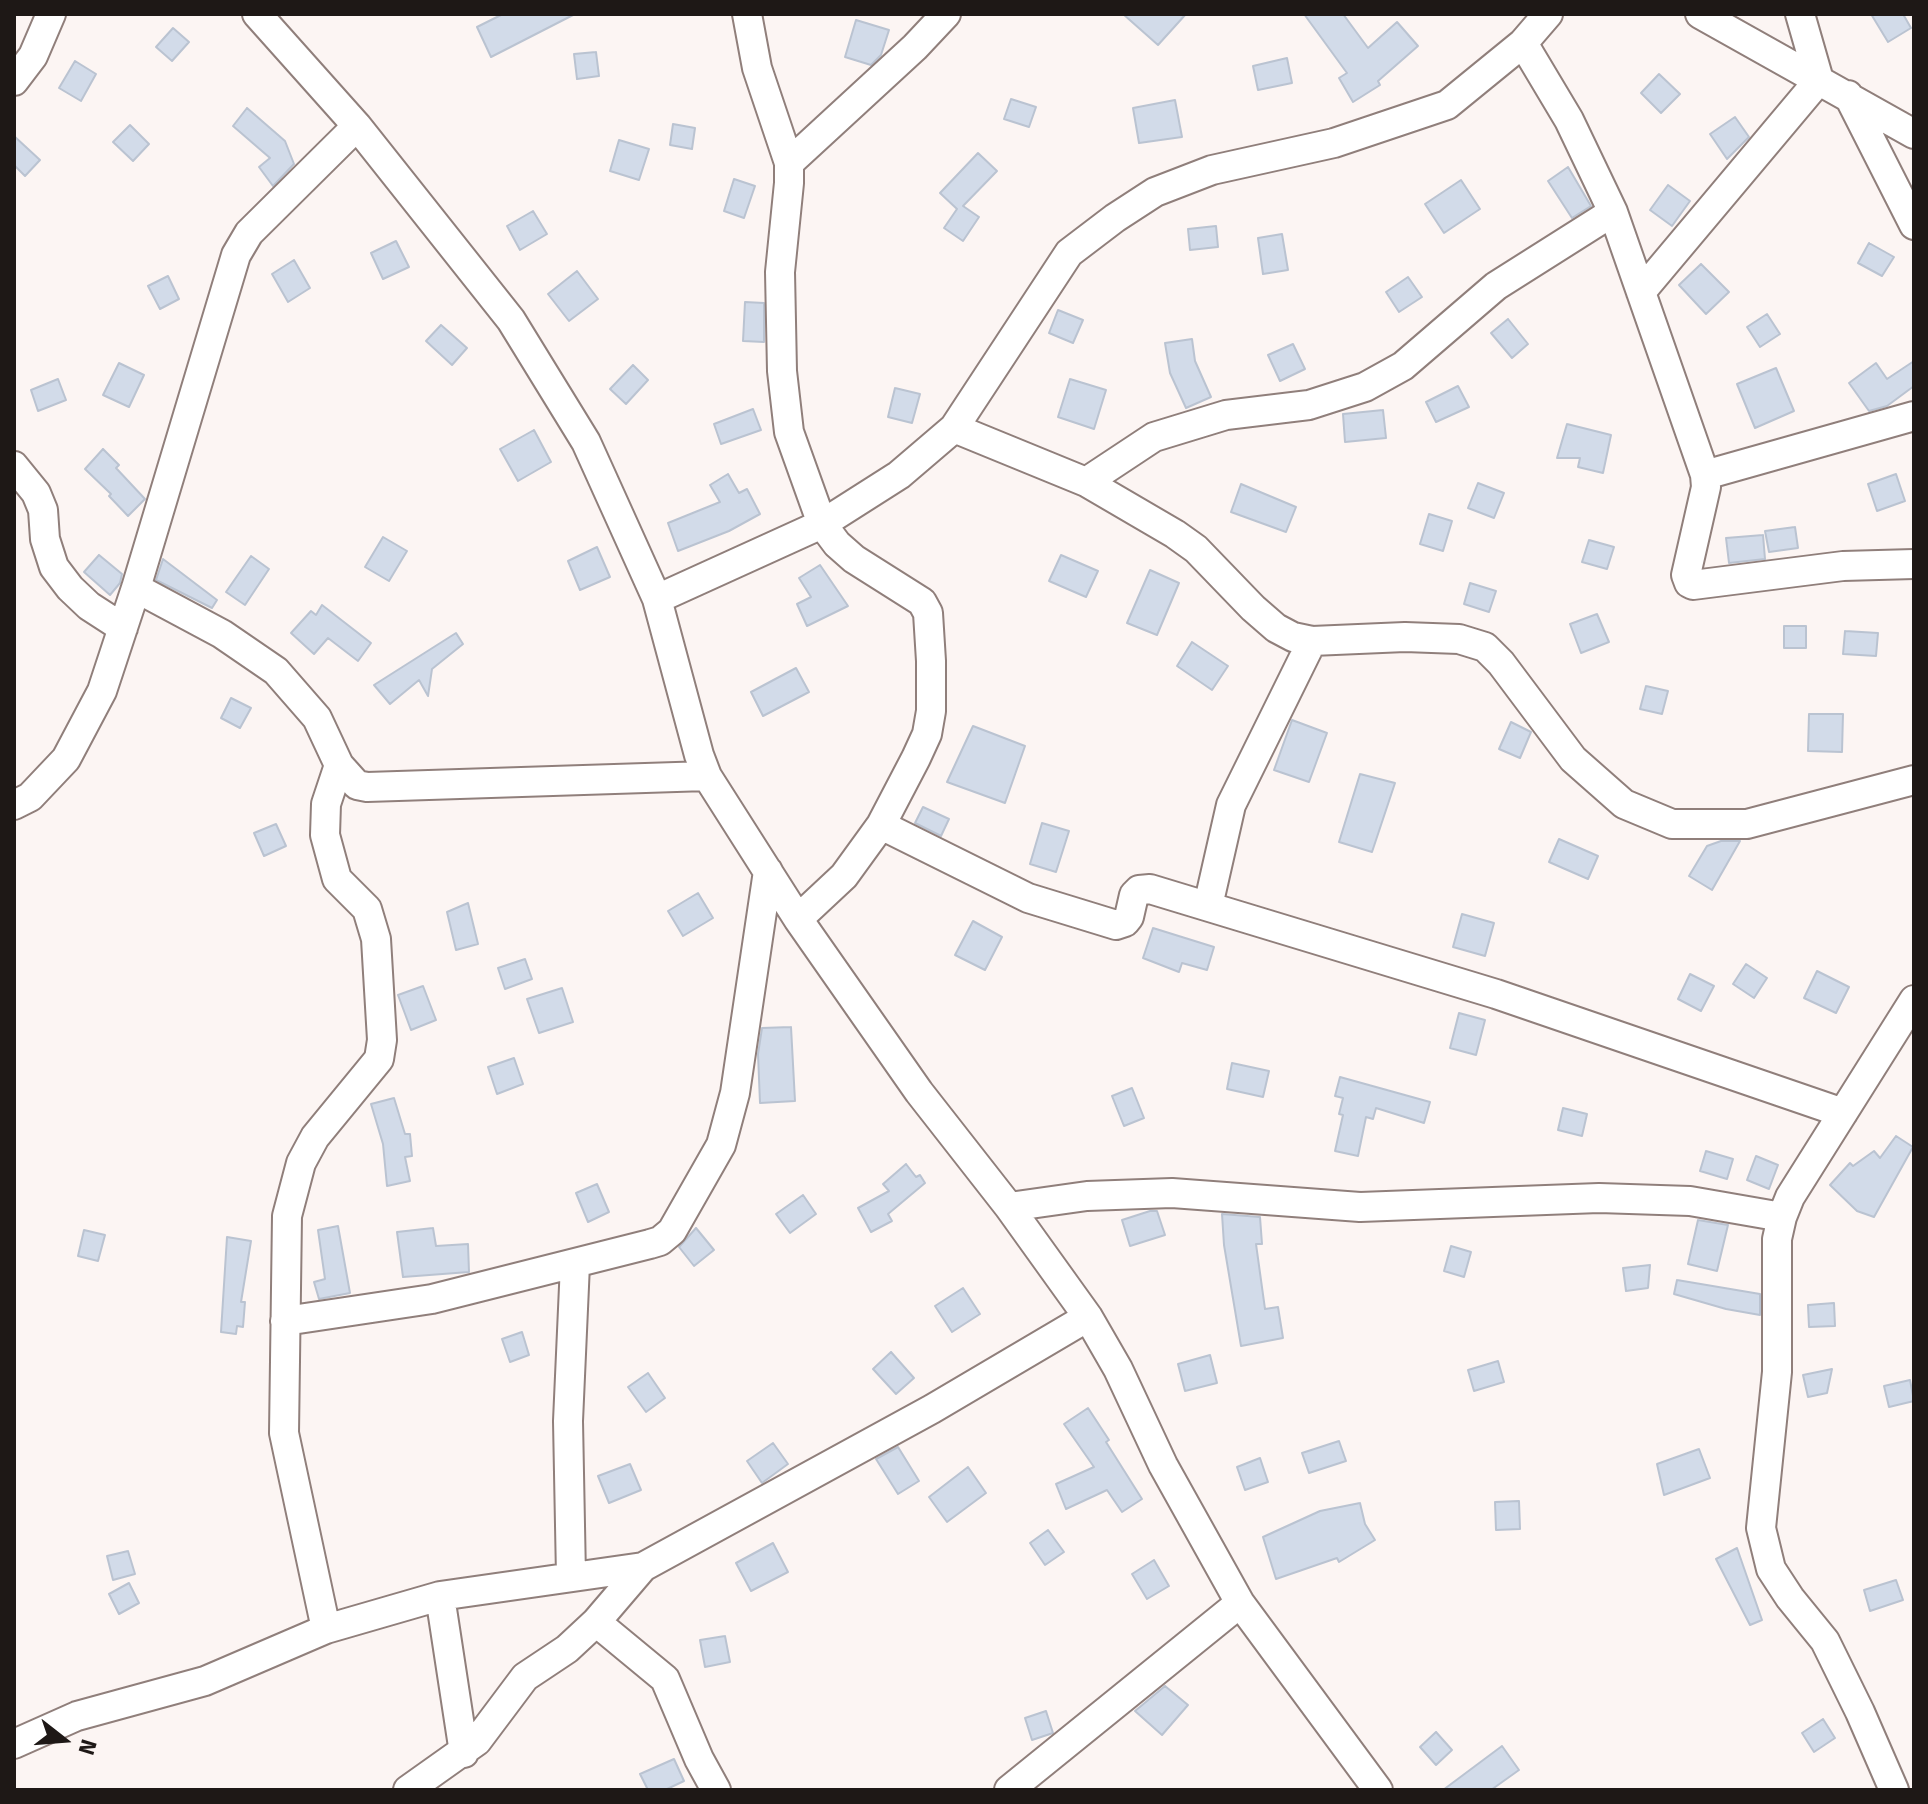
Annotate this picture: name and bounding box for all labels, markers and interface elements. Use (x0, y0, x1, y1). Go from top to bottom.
north arrow (24, 1700, 104, 1780)
text: N (72, 1736, 102, 1758)

